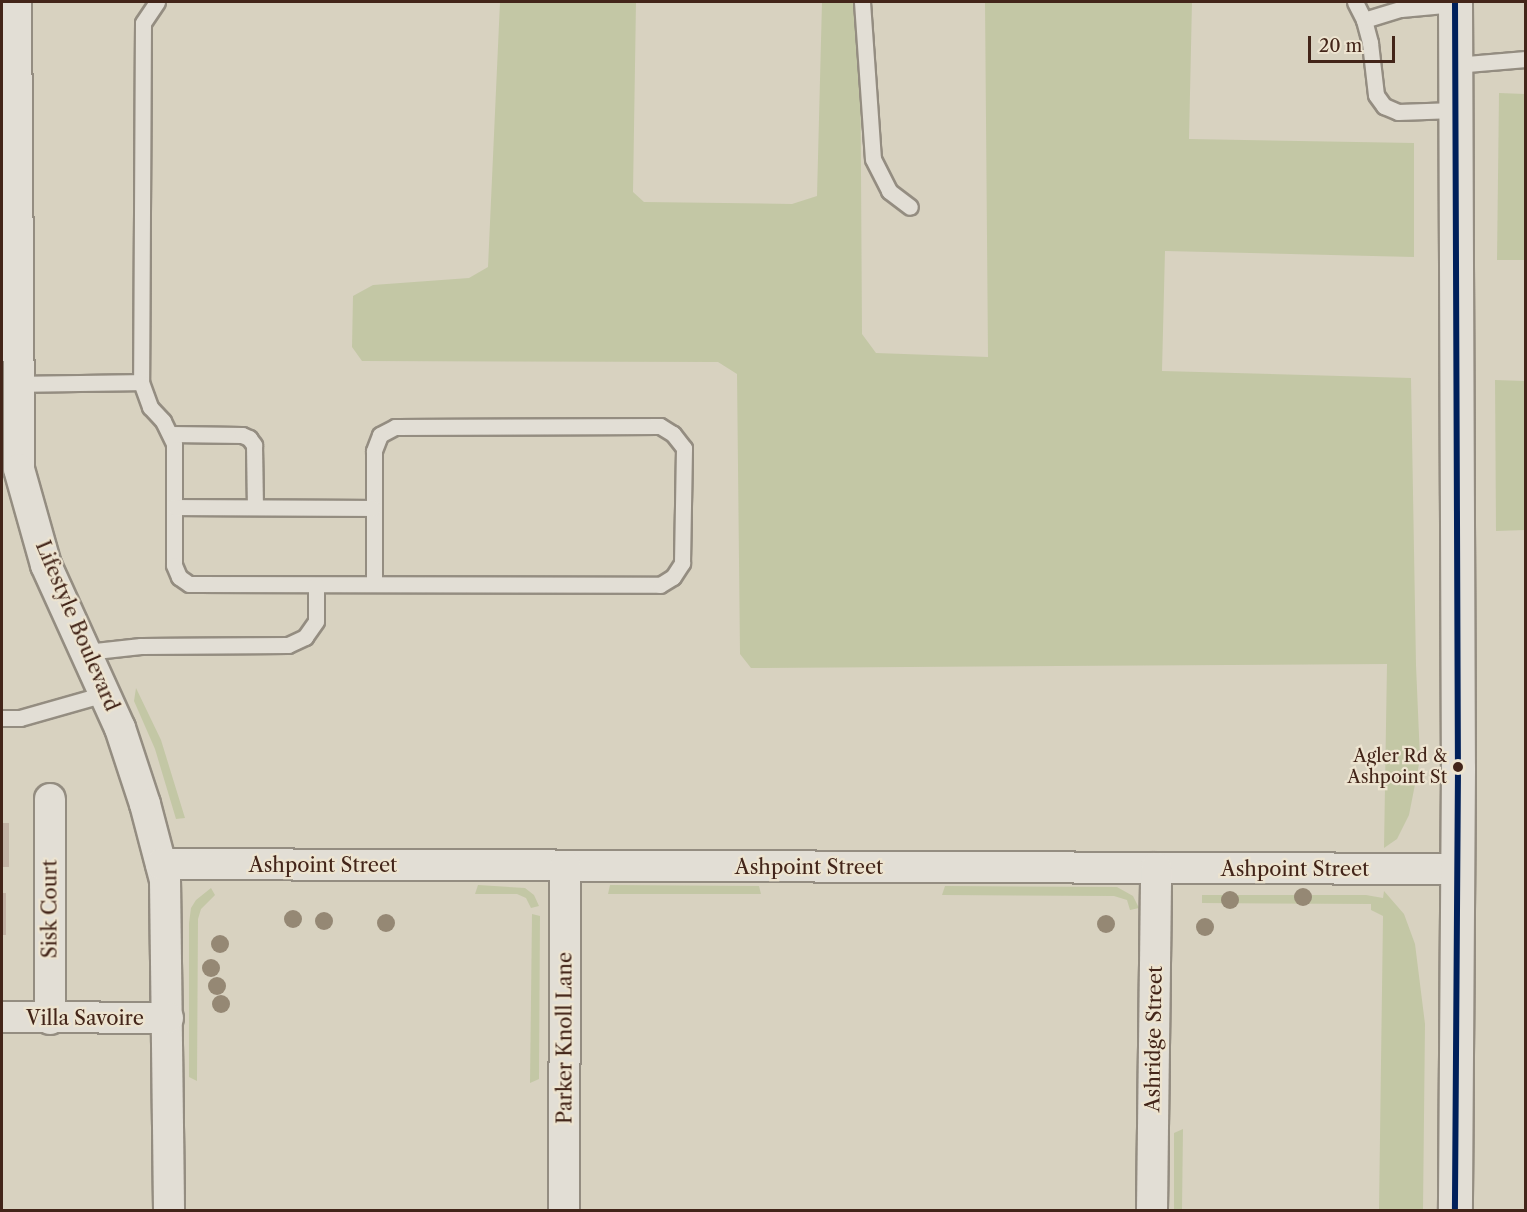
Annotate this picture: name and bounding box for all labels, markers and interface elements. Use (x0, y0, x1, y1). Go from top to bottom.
scale bar (1311, 24, 1398, 62)
text: 20 m (1319, 35, 1362, 57)
street label: Lifestyle Boulevard (30, 537, 124, 715)
place label: Agler Rd & Ashpoint St (1347, 746, 1447, 789)
marker: Agler Rd & Ashpoint St (1452, 761, 1464, 773)
street label: Ashpoint Street (249, 853, 397, 877)
street label: Ashpoint Street (735, 855, 883, 879)
street label: Ashpoint Street (1221, 857, 1369, 881)
street label: Sisk Court (38, 859, 62, 959)
street label: Parker Knoll Lane (553, 952, 577, 1124)
street label: Ashridge Street (1141, 966, 1167, 1112)
street label: Villa Savoire (26, 1006, 144, 1030)

